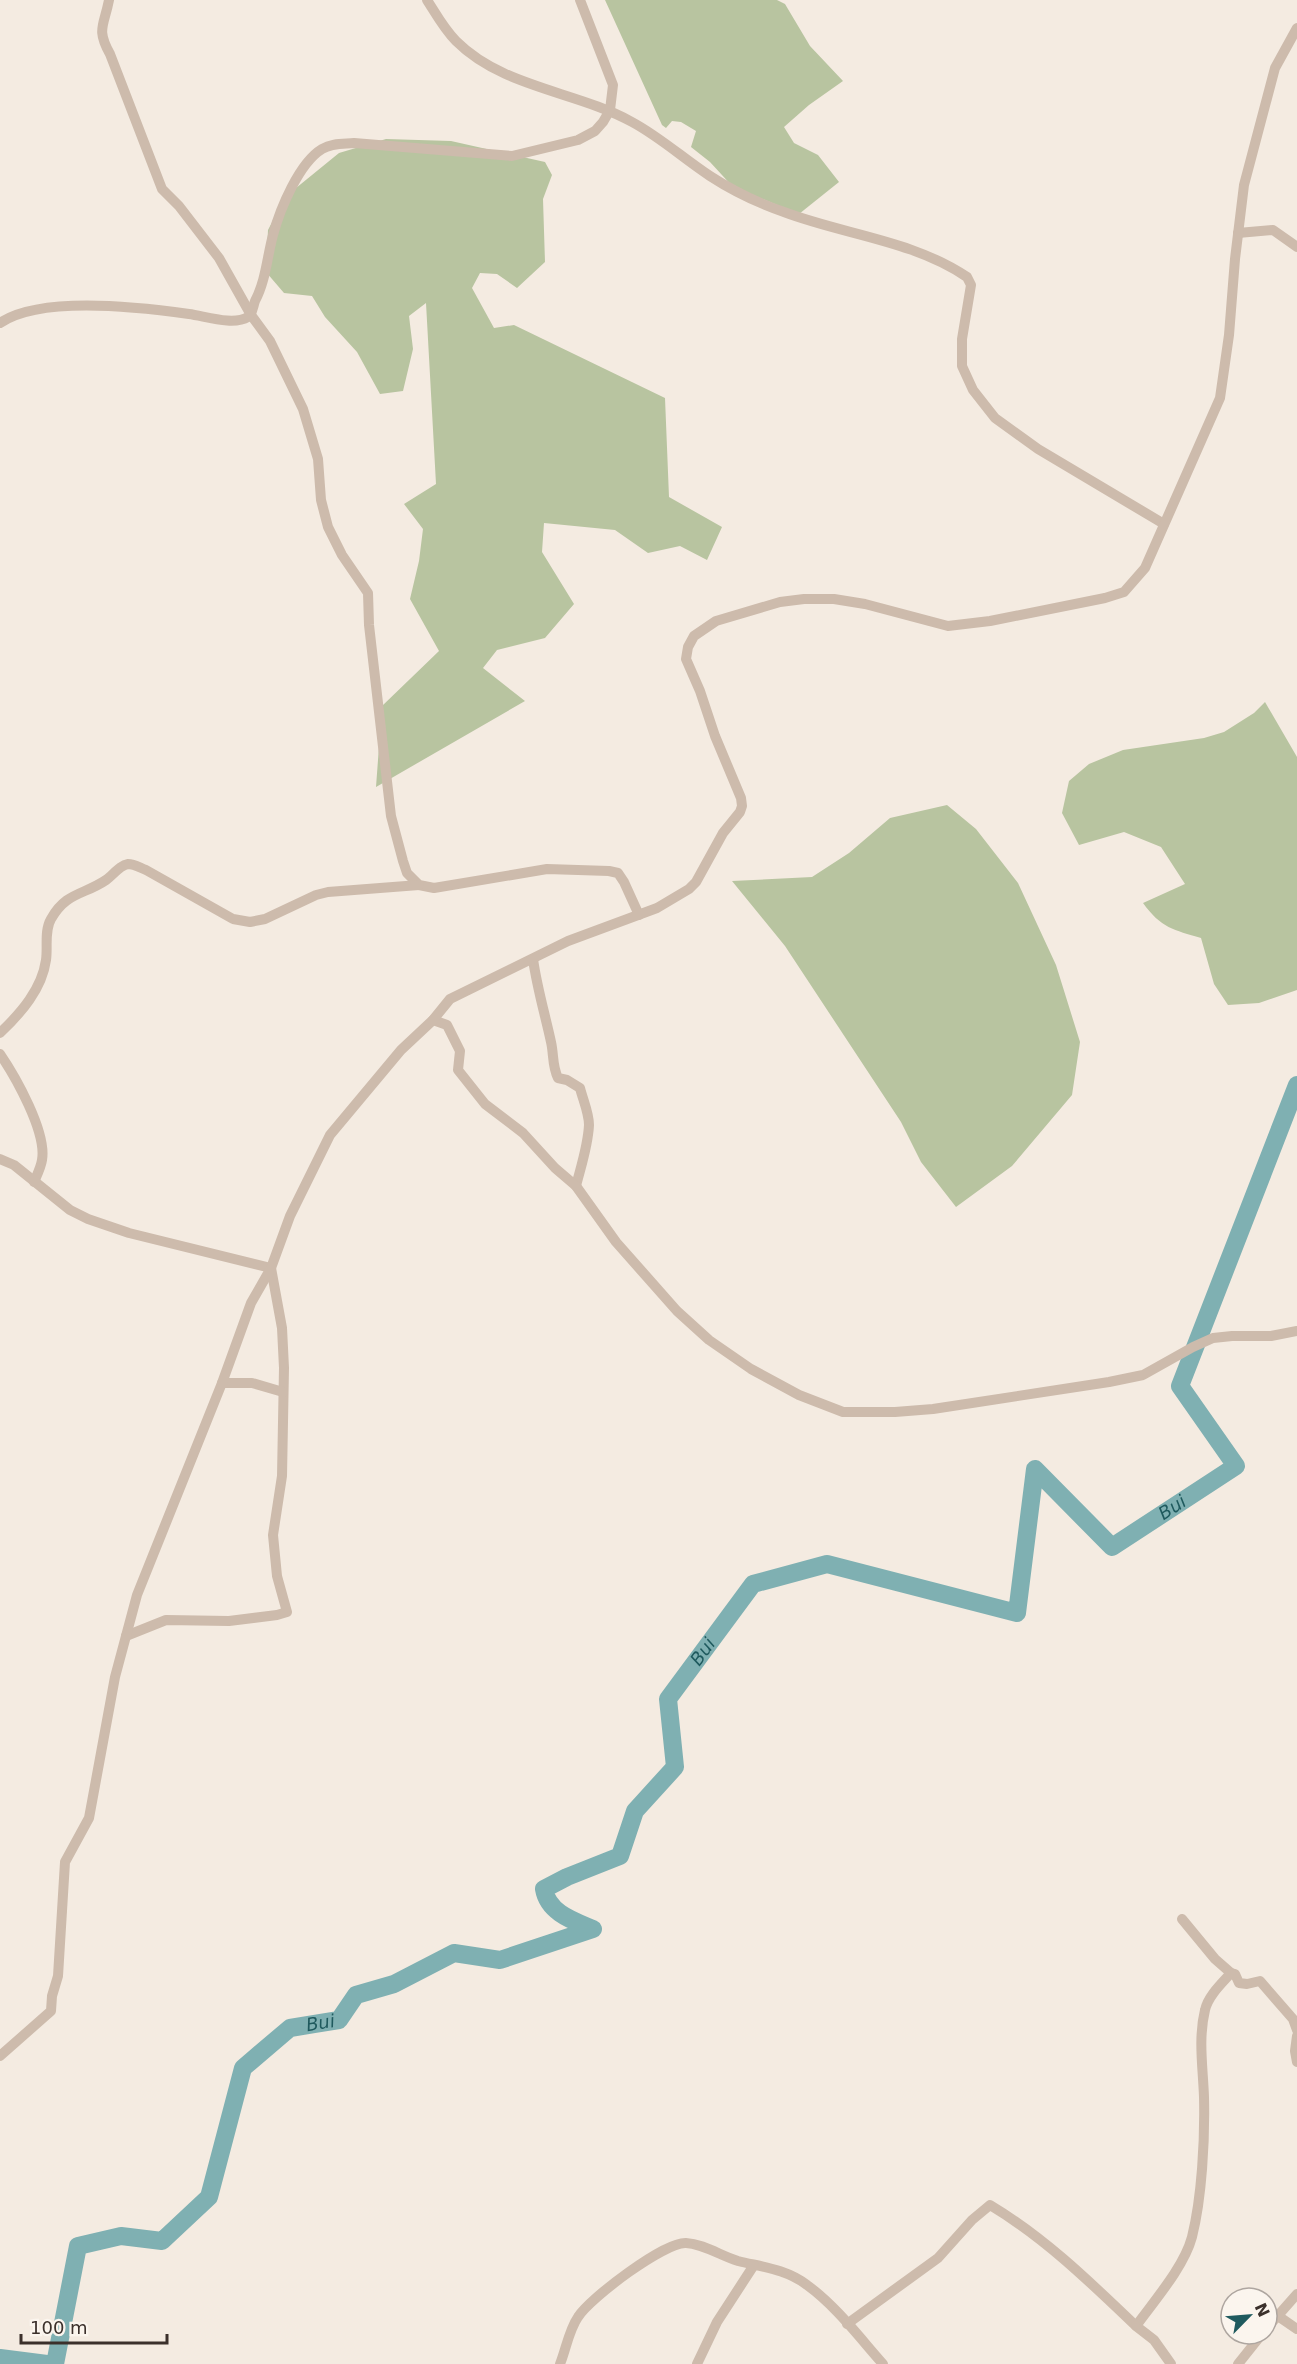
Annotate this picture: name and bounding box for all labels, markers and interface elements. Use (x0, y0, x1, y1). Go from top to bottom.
water label: Bui (1154, 1490, 1190, 1524)
water label: Bui (686, 1634, 720, 1669)
water label: Bui (304, 2010, 336, 2035)
north arrow (1219, 2286, 1279, 2346)
text: N (1251, 2300, 1274, 2320)
scale bar (21, 2307, 166, 2345)
text: 100 m (30, 2317, 88, 2338)

